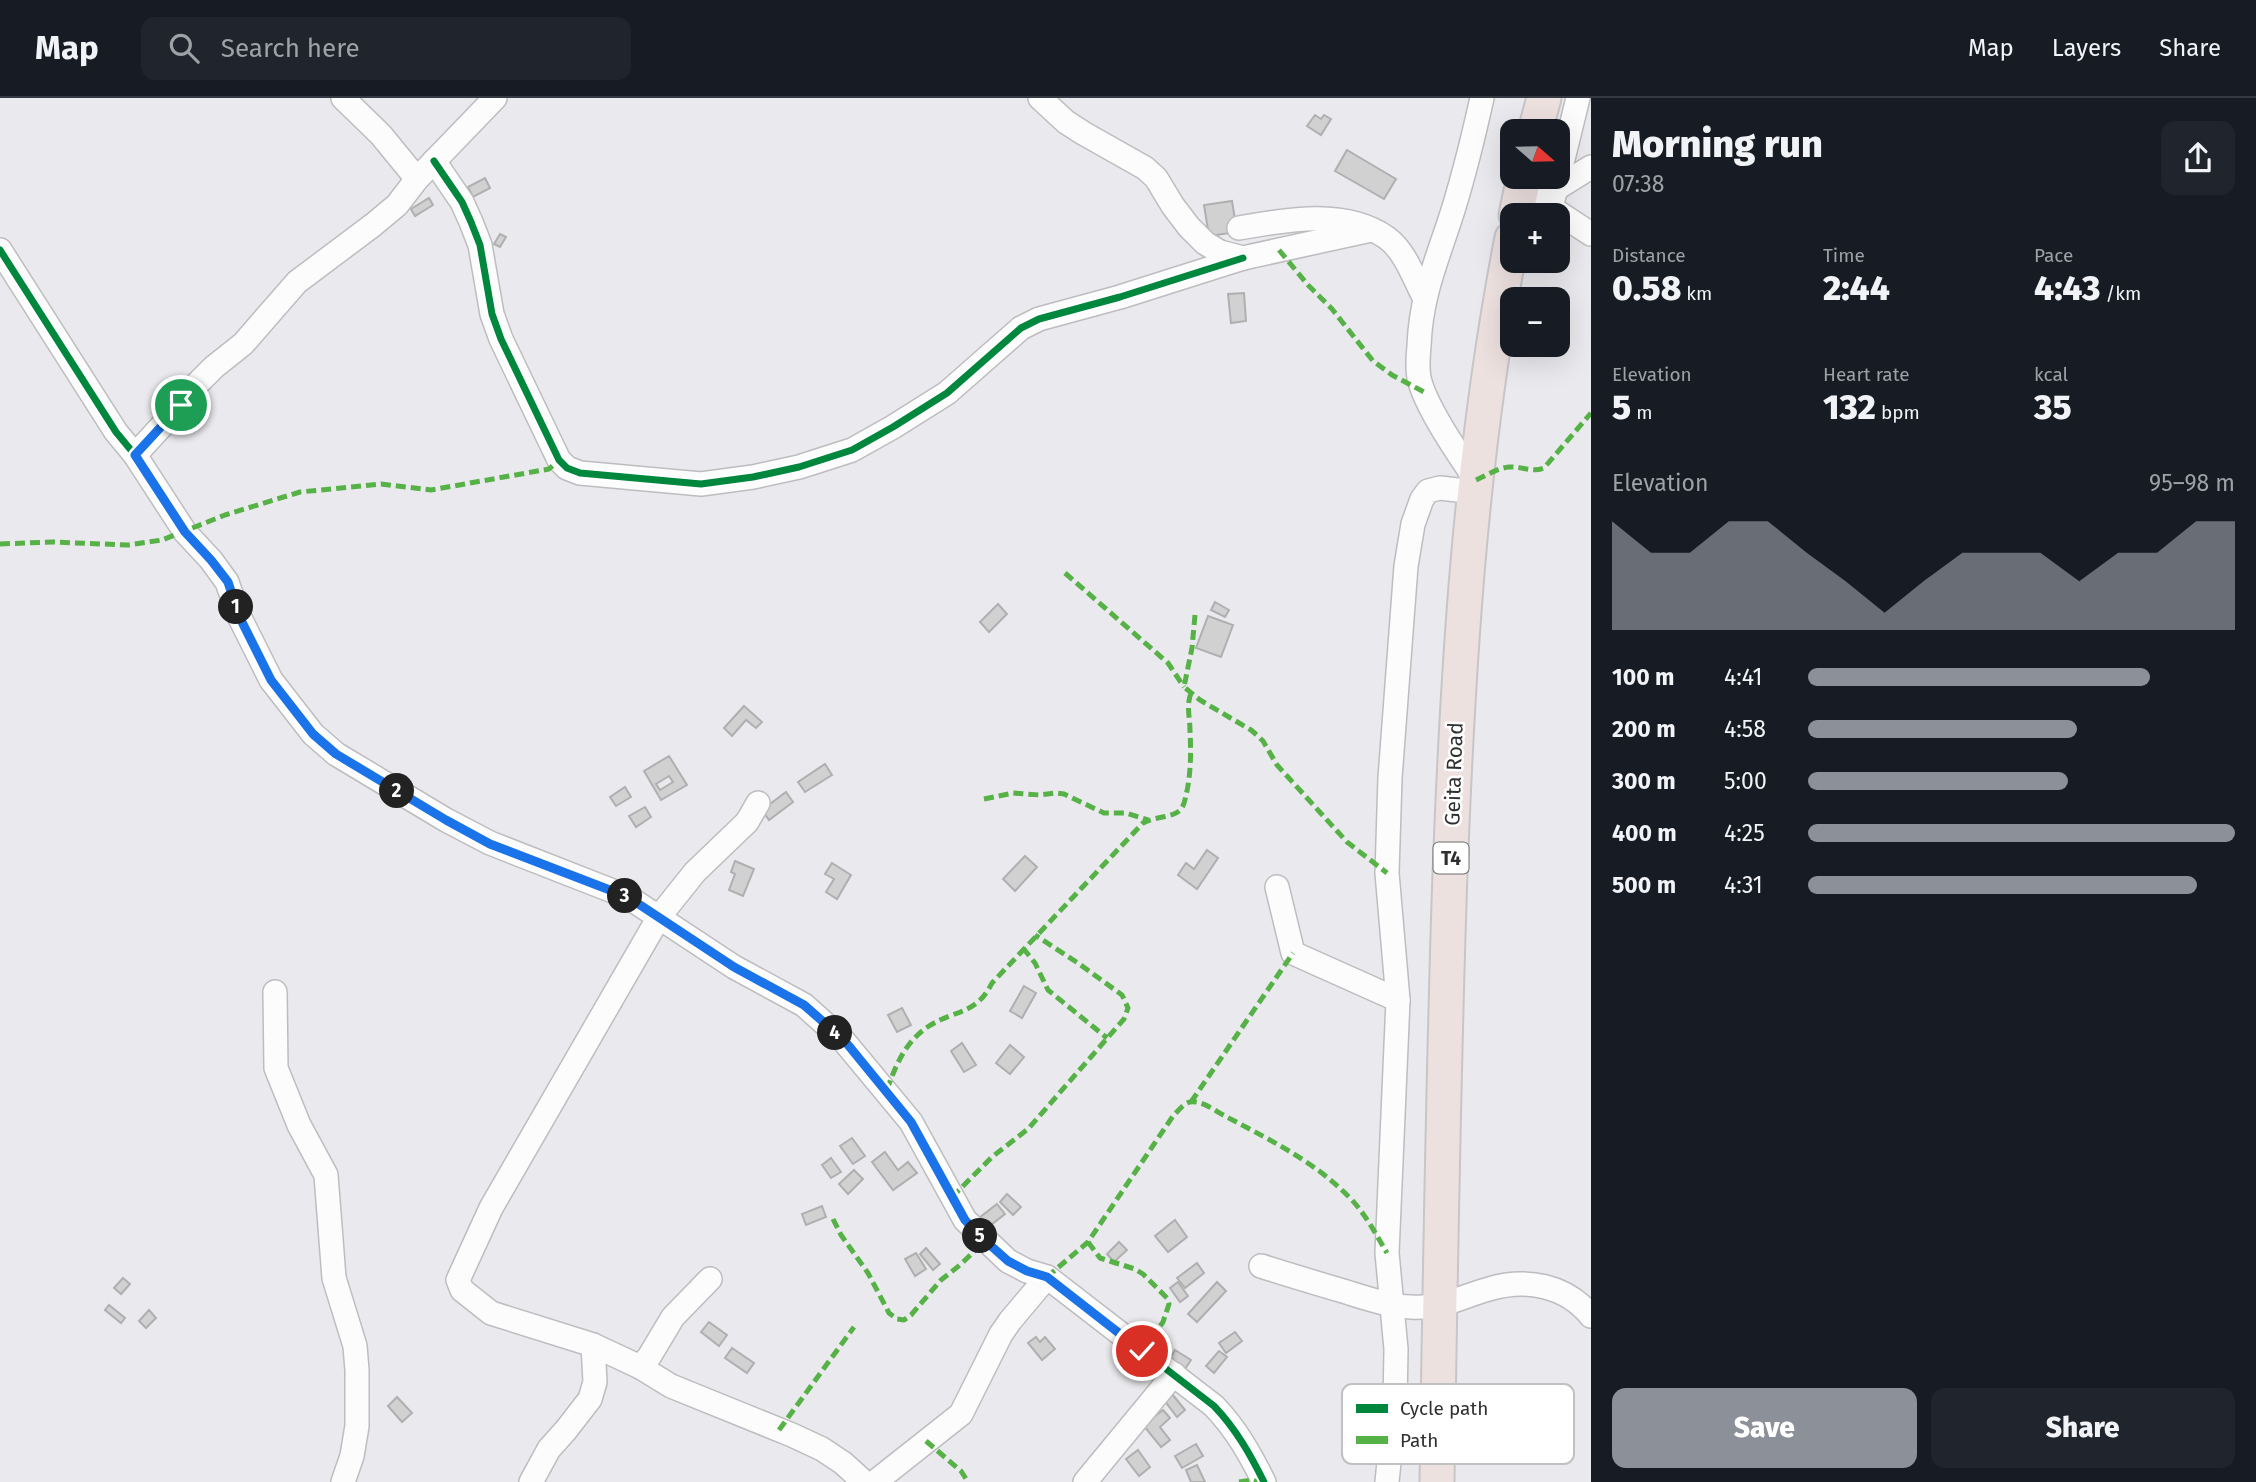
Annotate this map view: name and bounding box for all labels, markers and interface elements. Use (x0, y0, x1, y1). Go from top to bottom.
search box (141, 17, 631, 80)
text: Map (35, 28, 99, 68)
icon: search (165, 29, 203, 67)
text: Search here (221, 33, 360, 64)
text: Map (1968, 34, 2014, 62)
text: Layers (2052, 34, 2121, 62)
text: Share (2159, 34, 2221, 62)
north arrow (1500, 119, 1570, 189)
map controls (1500, 119, 1570, 357)
text: Morning run (1612, 121, 1823, 167)
button: share (2161, 121, 2235, 195)
text: 07:38 (1612, 170, 1664, 198)
button: + (1500, 203, 1570, 273)
text: Distance (1612, 244, 1686, 267)
text: Time (1823, 244, 1865, 267)
text: Pace (2034, 244, 2073, 267)
text: 0.58 (1612, 267, 1681, 309)
text: 2:44 (1823, 267, 1890, 309)
text: 4:43 (2034, 267, 2100, 309)
text: km (1681, 282, 1712, 305)
text: /km (2100, 282, 2141, 305)
button: − (1500, 287, 1570, 357)
text: Elevation (1612, 363, 1692, 386)
text: Heart rate (1823, 363, 1910, 386)
text: kcal (2034, 363, 2068, 386)
pin (151, 375, 211, 435)
icon: arrive (162, 386, 200, 424)
text: 5 (1612, 386, 1631, 428)
text: 132 (1823, 386, 1876, 428)
text: 35 (2034, 386, 2072, 428)
text: m (1631, 401, 1652, 424)
text: bpm (1876, 401, 1920, 424)
text: Elevation (1612, 469, 1708, 497)
text: 95–98 m (2149, 469, 2235, 497)
pin: 1 (218, 589, 254, 624)
text: 1 (231, 595, 240, 618)
text: 100 m (1612, 663, 1674, 691)
text: 4:41 (1724, 663, 1763, 691)
text: 200 m (1612, 715, 1676, 743)
text: 4:58 (1724, 715, 1766, 743)
street label: Geita Road (1439, 722, 1469, 826)
text: 300 m (1612, 767, 1676, 795)
text: 5:00 (1724, 767, 1767, 795)
pin: 2 (380, 774, 414, 808)
text: 2 (392, 779, 401, 802)
text: 400 m (1612, 819, 1677, 847)
text: 4:25 (1724, 819, 1765, 847)
road number: T4 (1434, 842, 1468, 874)
text: 500 m (1612, 871, 1676, 899)
text: 4:31 (1724, 871, 1763, 899)
pin: 3 (608, 878, 642, 914)
text: 3 (620, 884, 629, 907)
pin: 4 (818, 1016, 852, 1051)
text: 4 (829, 1021, 840, 1044)
pin: 5 (962, 1218, 998, 1254)
text: 5 (974, 1224, 985, 1247)
pin (1112, 1321, 1172, 1381)
icon: check (1123, 1332, 1161, 1370)
legend (1342, 1384, 1574, 1464)
button: Save (1612, 1388, 1917, 1468)
button: Share (1931, 1388, 2235, 1468)
text: Cycle path (1400, 1397, 1488, 1420)
text: Path (1400, 1429, 1438, 1452)

